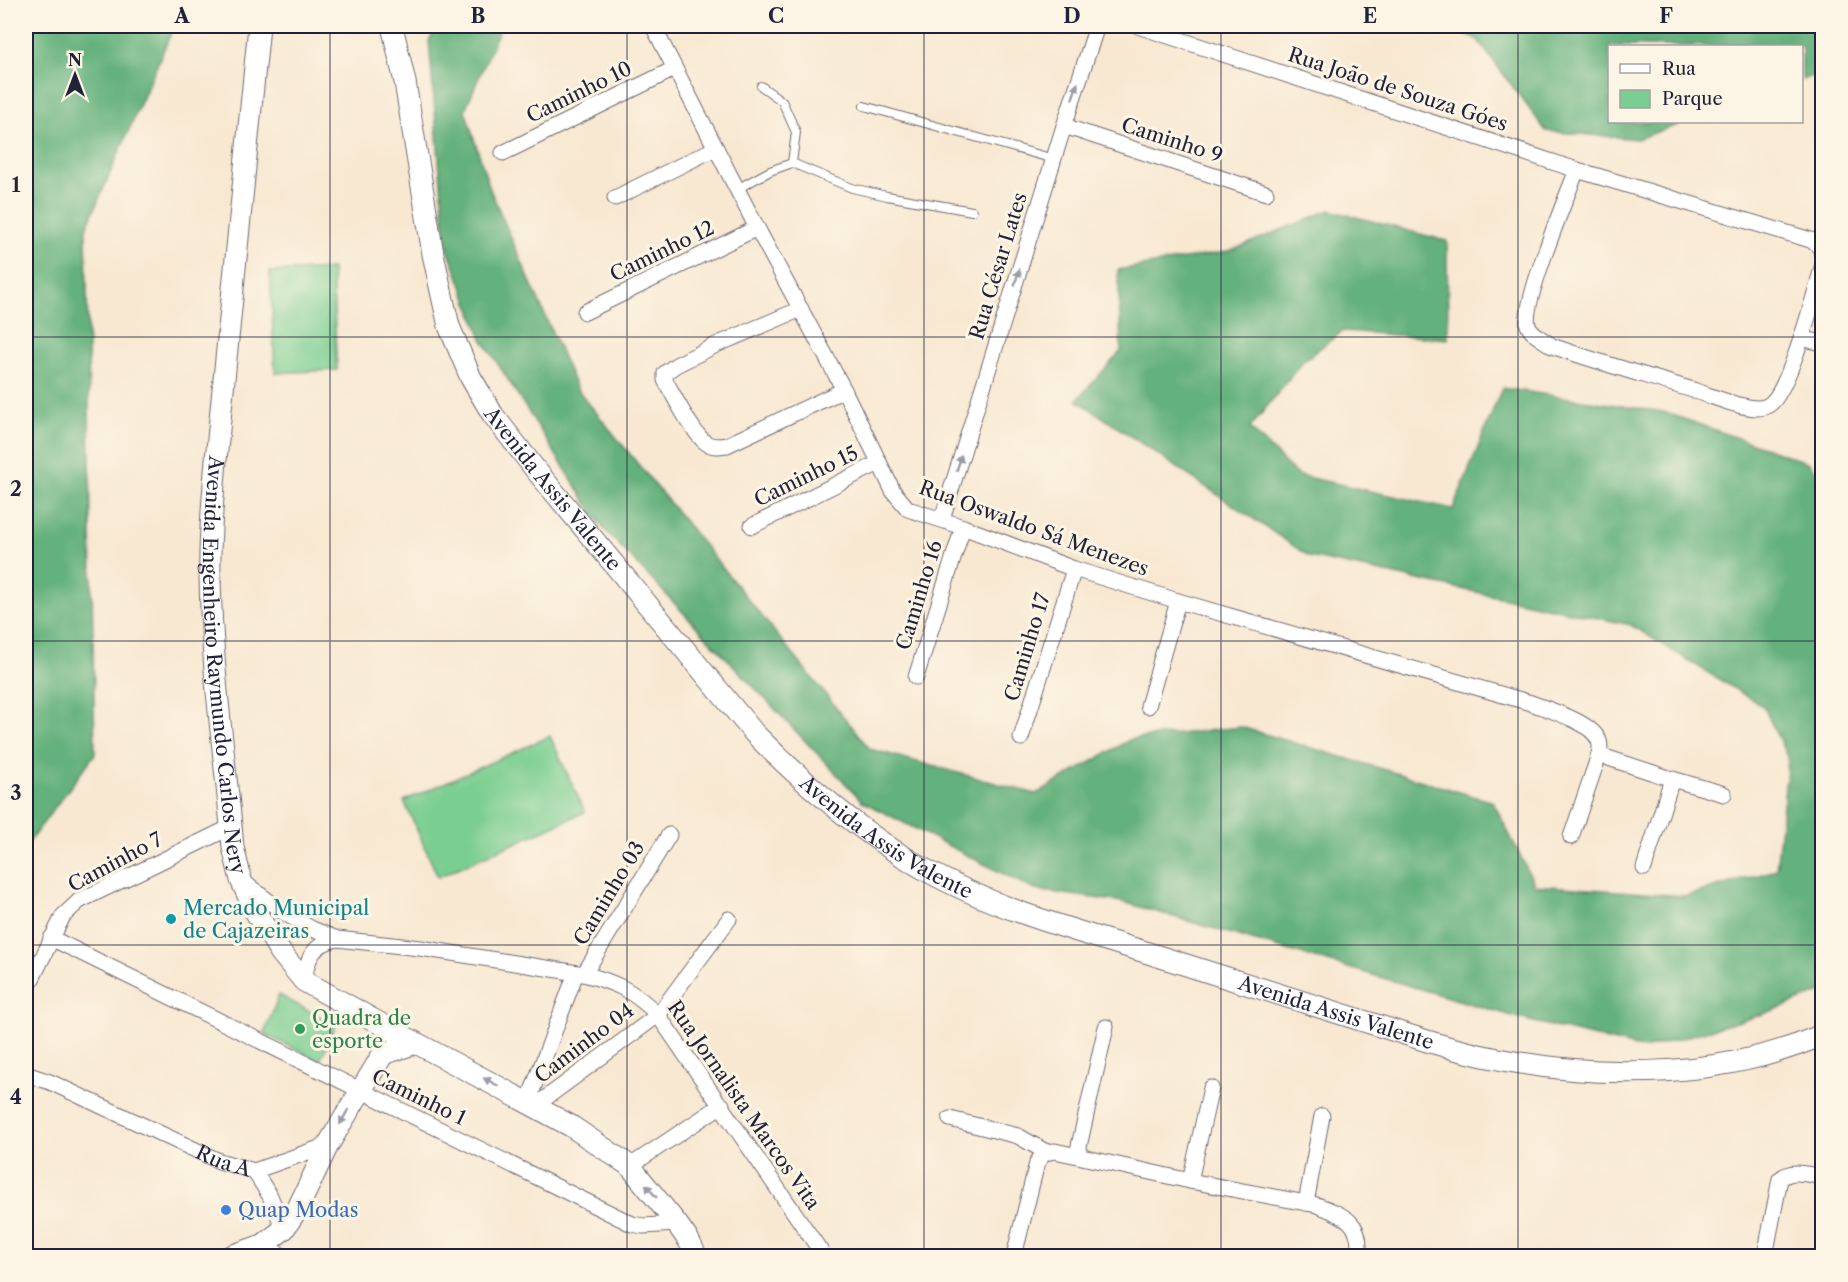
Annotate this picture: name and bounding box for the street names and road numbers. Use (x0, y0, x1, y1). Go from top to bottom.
street label: Rua João de Souza Góes (1285, 42, 1511, 136)
street label: Caminho 10 (522, 56, 636, 128)
street label: Caminho 9 (1118, 112, 1226, 168)
street label: Rua César Lates (964, 190, 1032, 342)
street label: Caminho 12 (606, 215, 718, 287)
street label: Avenida Assis Valente (479, 401, 626, 575)
street label: Caminho 15 (750, 441, 862, 511)
street label: Avenida Engenheiro Raymundo Carlos Nery (198, 454, 251, 878)
street label: Rua Oswaldo Sá Menezes (916, 475, 1152, 581)
street label: Caminho 16 (891, 537, 947, 653)
street label: Caminho 17 (999, 590, 1055, 704)
street label: Avenida Assis Valente (794, 770, 976, 904)
street label: Caminho 7 (64, 827, 166, 897)
street label: Caminho 03 (569, 837, 649, 949)
street label: Avenida Assis Valente (1235, 970, 1437, 1054)
street label: Rua Jornalista Marcos Vita (663, 996, 826, 1214)
street label: Caminho 04 (530, 998, 638, 1088)
street label: Caminho 1 (368, 1064, 470, 1130)
street label: Rua A (192, 1140, 255, 1182)

